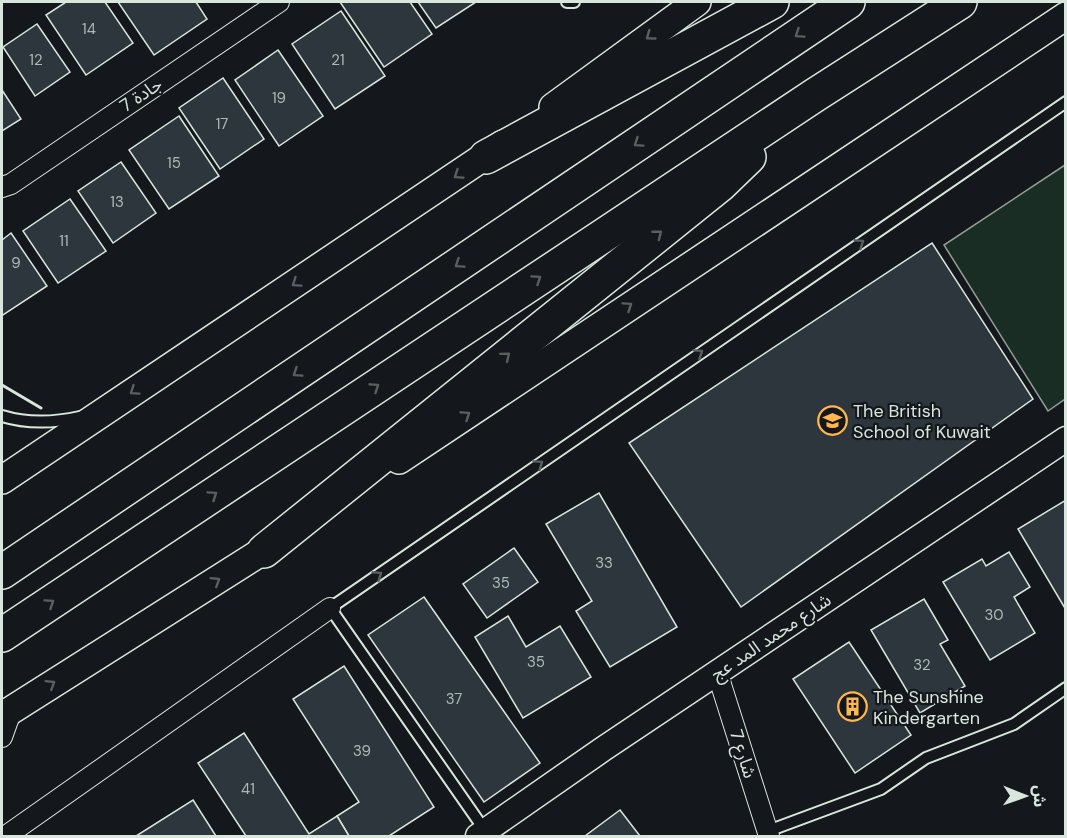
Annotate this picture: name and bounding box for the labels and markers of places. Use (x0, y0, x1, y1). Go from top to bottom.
place label: The British School of Kuwait (853, 399, 991, 444)
school or university icon: The British School of Kuwait (816, 405, 848, 437)
place label: The Sunshine Kindergarten (873, 685, 984, 730)
building icon: The Sunshine Kindergarten (836, 691, 868, 723)

